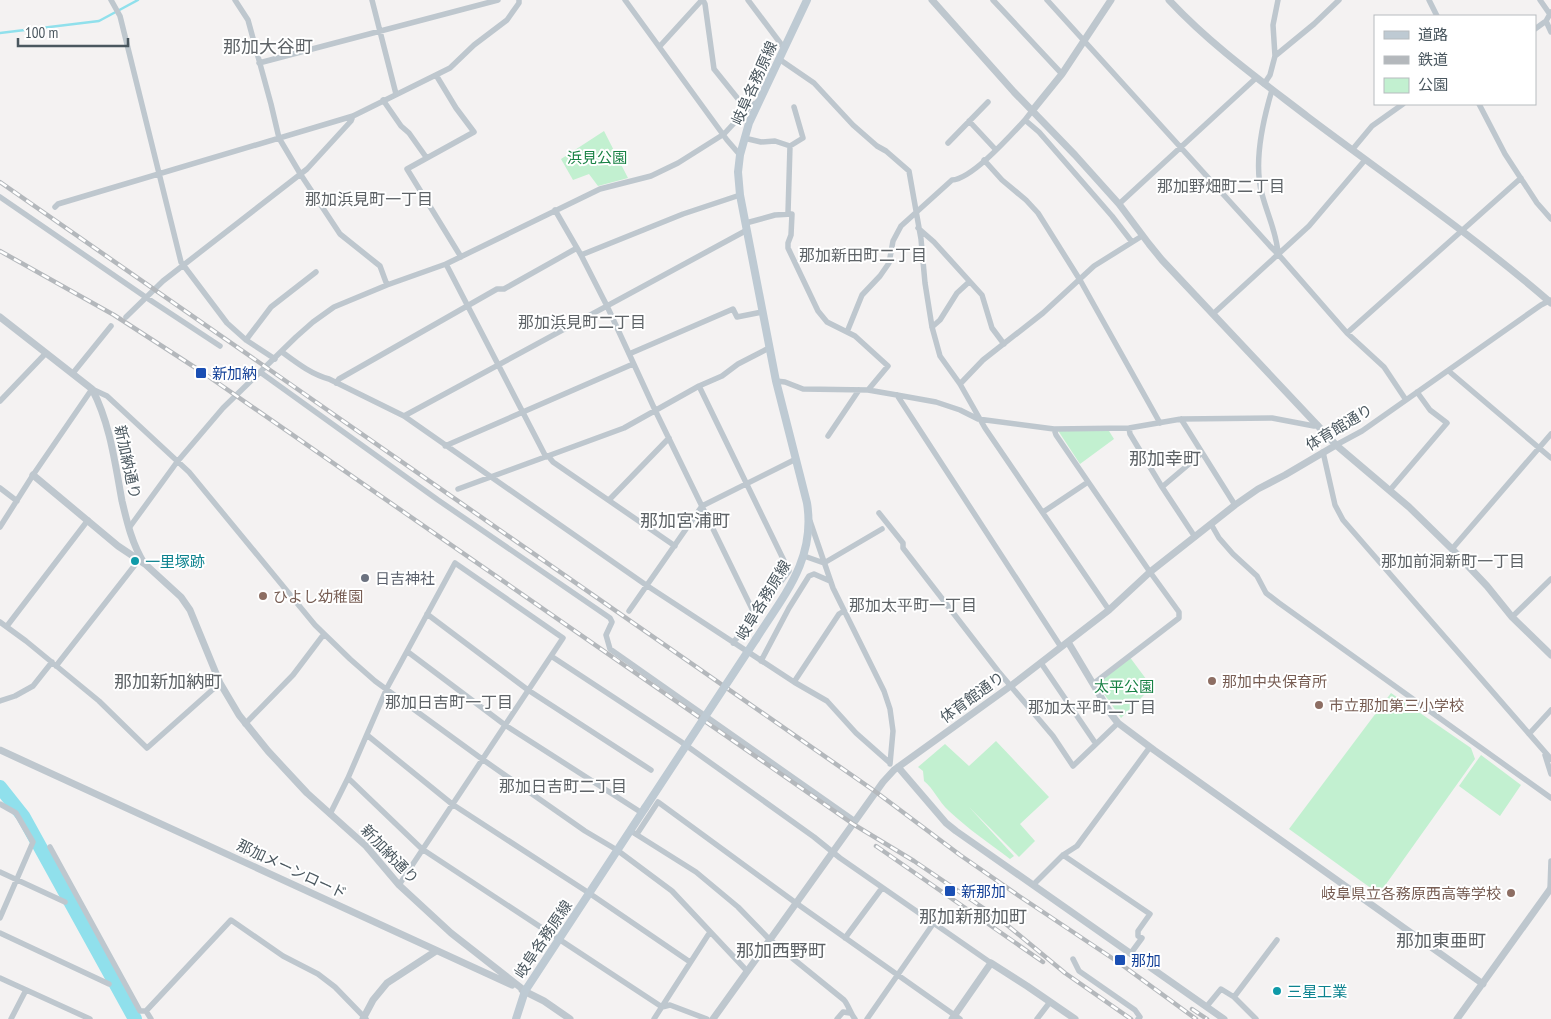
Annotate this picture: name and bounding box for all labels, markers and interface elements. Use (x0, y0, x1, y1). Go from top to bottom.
scale bar (18, 15, 128, 47)
legend (1374, 15, 1536, 105)
text: 100 m (25, 23, 58, 42)
text: 道路 (1418, 25, 1448, 44)
district label: 那加大谷町 (223, 35, 313, 58)
street label: 岐阜各務原線 (727, 38, 781, 128)
text: 鉄道 (1418, 50, 1448, 69)
text: 公園 (1418, 75, 1448, 94)
park label: 浜見公園 (567, 148, 627, 167)
district label: 那加野畑町二丁目 (1157, 176, 1285, 196)
district label: 那加浜見町一丁目 (305, 189, 433, 209)
district label: 那加新田町二丁目 (799, 245, 927, 265)
district label: 那加浜見町二丁目 (518, 312, 646, 332)
place label: 新加納 (212, 364, 257, 383)
marker: 新加納 (194, 366, 208, 380)
street label: 体育館通り (1302, 400, 1376, 454)
street label: 新加納通り (111, 423, 145, 501)
district label: 那加幸町 (1129, 447, 1201, 470)
district label: 那加宮浦町 (640, 509, 730, 532)
district label: 那加前洞新町一丁目 (1381, 551, 1525, 571)
place label: 一里塚跡 (145, 552, 205, 571)
marker: 一里塚跡 (129, 555, 141, 567)
street label: 岐阜各務原線 (732, 557, 794, 643)
place label: 日吉神社 (375, 569, 435, 588)
marker: 日吉神社 (359, 572, 371, 584)
place label: ひよし幼稚園 (273, 587, 363, 606)
marker: ひよし幼稚園 (257, 590, 269, 602)
district label: 那加太平町一丁目 (849, 595, 977, 615)
street label: 体育館通り (936, 667, 1008, 727)
district label: 那加新加納町 (114, 670, 222, 693)
place label: 那加中央保育所 (1222, 672, 1327, 691)
marker: 那加中央保育所 (1206, 675, 1218, 687)
park label: 太平公園 (1094, 677, 1154, 696)
district label: 那加日吉町一丁目 (385, 692, 513, 712)
place label: 市立那加第三小学校 (1329, 696, 1464, 715)
district label: 那加太平町二丁目 (1028, 697, 1156, 717)
marker: 市立那加第三小学校 (1313, 699, 1325, 711)
district label: 那加日吉町二丁目 (499, 776, 627, 796)
street label: 新加納通り (357, 820, 423, 888)
street label: 那加メーンロード (234, 835, 350, 903)
place label: 新那加 (961, 882, 1006, 901)
marker: 新那加 (943, 884, 957, 898)
place label: 岐阜県立各務原西高等学校 (1321, 884, 1501, 903)
marker: 岐阜県立各務原西高等学校 (1505, 887, 1517, 899)
street label: 岐阜各務原線 (510, 896, 576, 982)
district label: 那加新那加町 (919, 905, 1027, 928)
district label: 那加東亜町 (1396, 929, 1486, 952)
district label: 那加西野町 (736, 939, 826, 962)
place label: 那加 (1131, 951, 1161, 970)
marker: 那加 (1113, 953, 1127, 967)
place label: 三星工業 (1287, 982, 1347, 1001)
marker: 三星工業 (1271, 985, 1283, 997)

